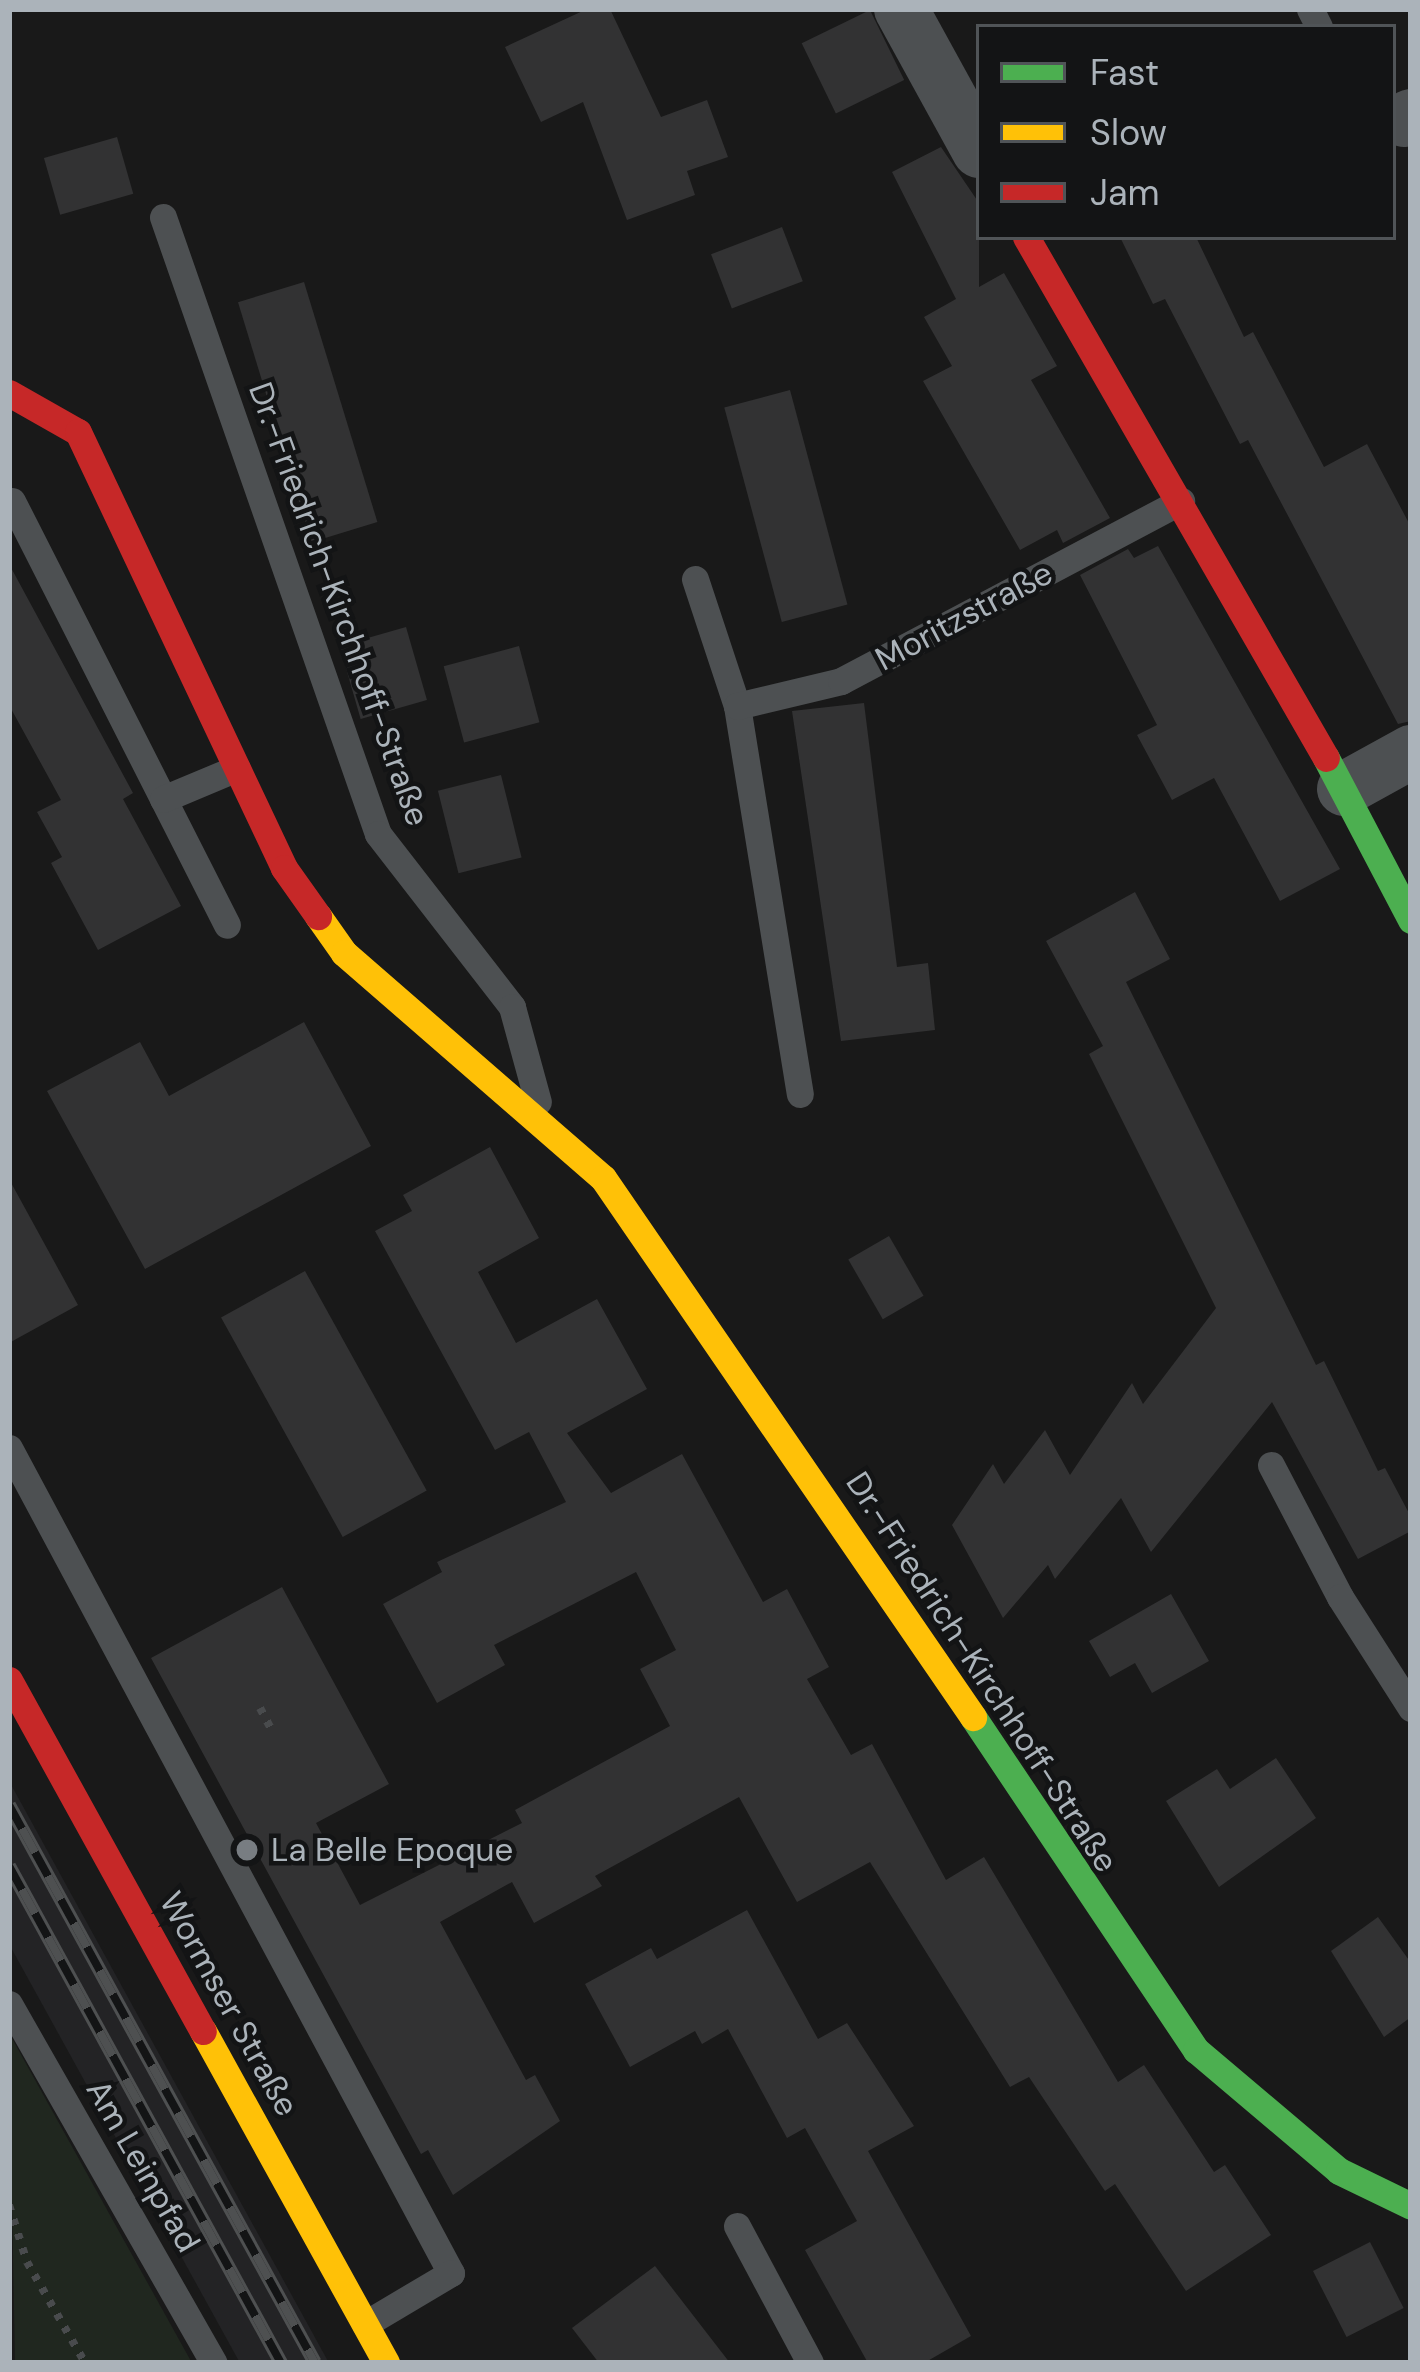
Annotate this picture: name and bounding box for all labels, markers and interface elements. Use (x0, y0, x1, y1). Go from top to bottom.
legend (976, 24, 1396, 240)
text: Fast (1090, 49, 1159, 96)
text: Slow (1090, 109, 1167, 156)
text: Jam (1090, 169, 1160, 216)
street label: Dr.-Friedrich-Kirchhoff-Straße (240, 377, 438, 831)
street label: Moritzstraße (869, 553, 1059, 679)
street label: Dr.-Friedrich-Kirchhoff-Straße (838, 1465, 1126, 1879)
place label: La Belle Epoque (271, 1830, 513, 1870)
marker: La Belle Epoque (234, 1837, 260, 1863)
street label: Wormser Straße (151, 1885, 307, 2123)
street label: Am Leinpfad (78, 2073, 208, 2259)

